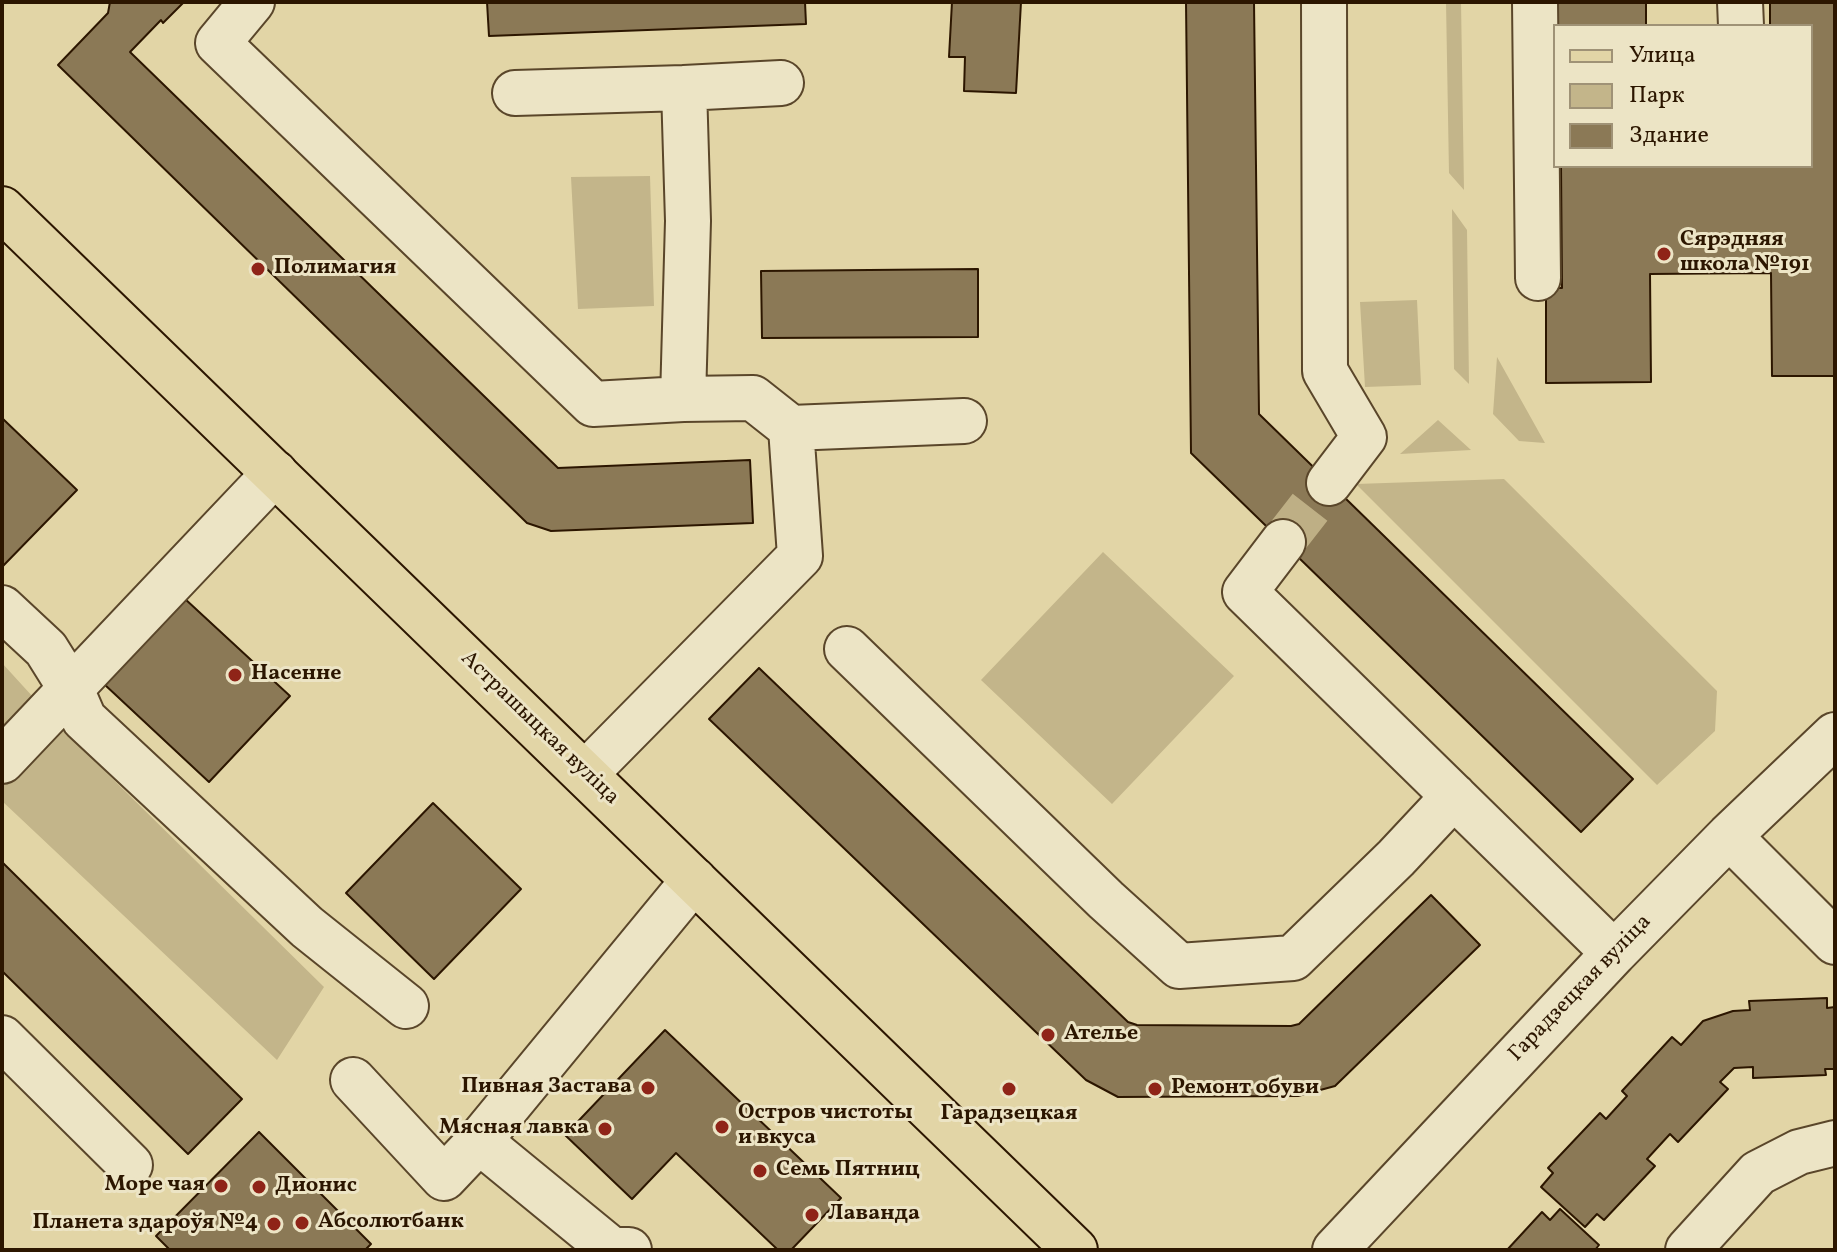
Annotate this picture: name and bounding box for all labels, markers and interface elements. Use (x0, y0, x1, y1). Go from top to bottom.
legend (1553, 24, 1813, 168)
text: Улица (1629, 39, 1696, 73)
text: Парк (1629, 79, 1685, 113)
text: Здание (1629, 119, 1709, 153)
place label: Сярэдняя школа №191 (1680, 228, 1810, 280)
marker: Сярэдняя школа №191 (1655, 245, 1673, 263)
place label: Полимагия (274, 256, 396, 282)
marker: Полимагия (249, 260, 267, 278)
street label: Астрашыцкая вуліца (454, 646, 624, 812)
place label: Насенне (251, 662, 342, 688)
marker: Насенне (226, 666, 244, 684)
street label: Гарадзецкая вуліца (1504, 910, 1658, 1068)
place label: Ателье (1064, 1022, 1138, 1048)
marker: Ателье (1039, 1026, 1057, 1044)
place label: Пивная Застава (461, 1075, 632, 1101)
place label: Ремонт обуви (1171, 1076, 1319, 1102)
marker: Пивная Застава (639, 1079, 657, 1097)
marker: Гарадзецкая (1000, 1080, 1018, 1098)
marker: Ремонт обуви (1146, 1080, 1164, 1098)
place label: Остров чистоты и вкуса (738, 1101, 913, 1152)
place label: Гарадзецкая (940, 1102, 1078, 1128)
place label: Мясная лавка (439, 1116, 589, 1142)
marker: Остров чистоты и вкуса (713, 1118, 731, 1136)
marker: Мясная лавка (596, 1120, 614, 1138)
place label: Семь Пятниц (776, 1158, 920, 1184)
marker: Семь Пятниц (751, 1162, 769, 1180)
place label: Море чая (105, 1173, 205, 1199)
place label: Дионис (275, 1174, 357, 1200)
marker: Море чая (212, 1177, 230, 1195)
marker: Дионис (250, 1178, 268, 1196)
place label: Лаванда (828, 1202, 920, 1228)
marker: Лаванда (803, 1206, 821, 1224)
place label: Абсолютбанк (318, 1210, 464, 1236)
place label: Планета здароўя №4 (32, 1211, 258, 1237)
marker: Абсолютбанк (293, 1214, 311, 1232)
marker: Планета здароўя №4 (265, 1215, 283, 1233)

